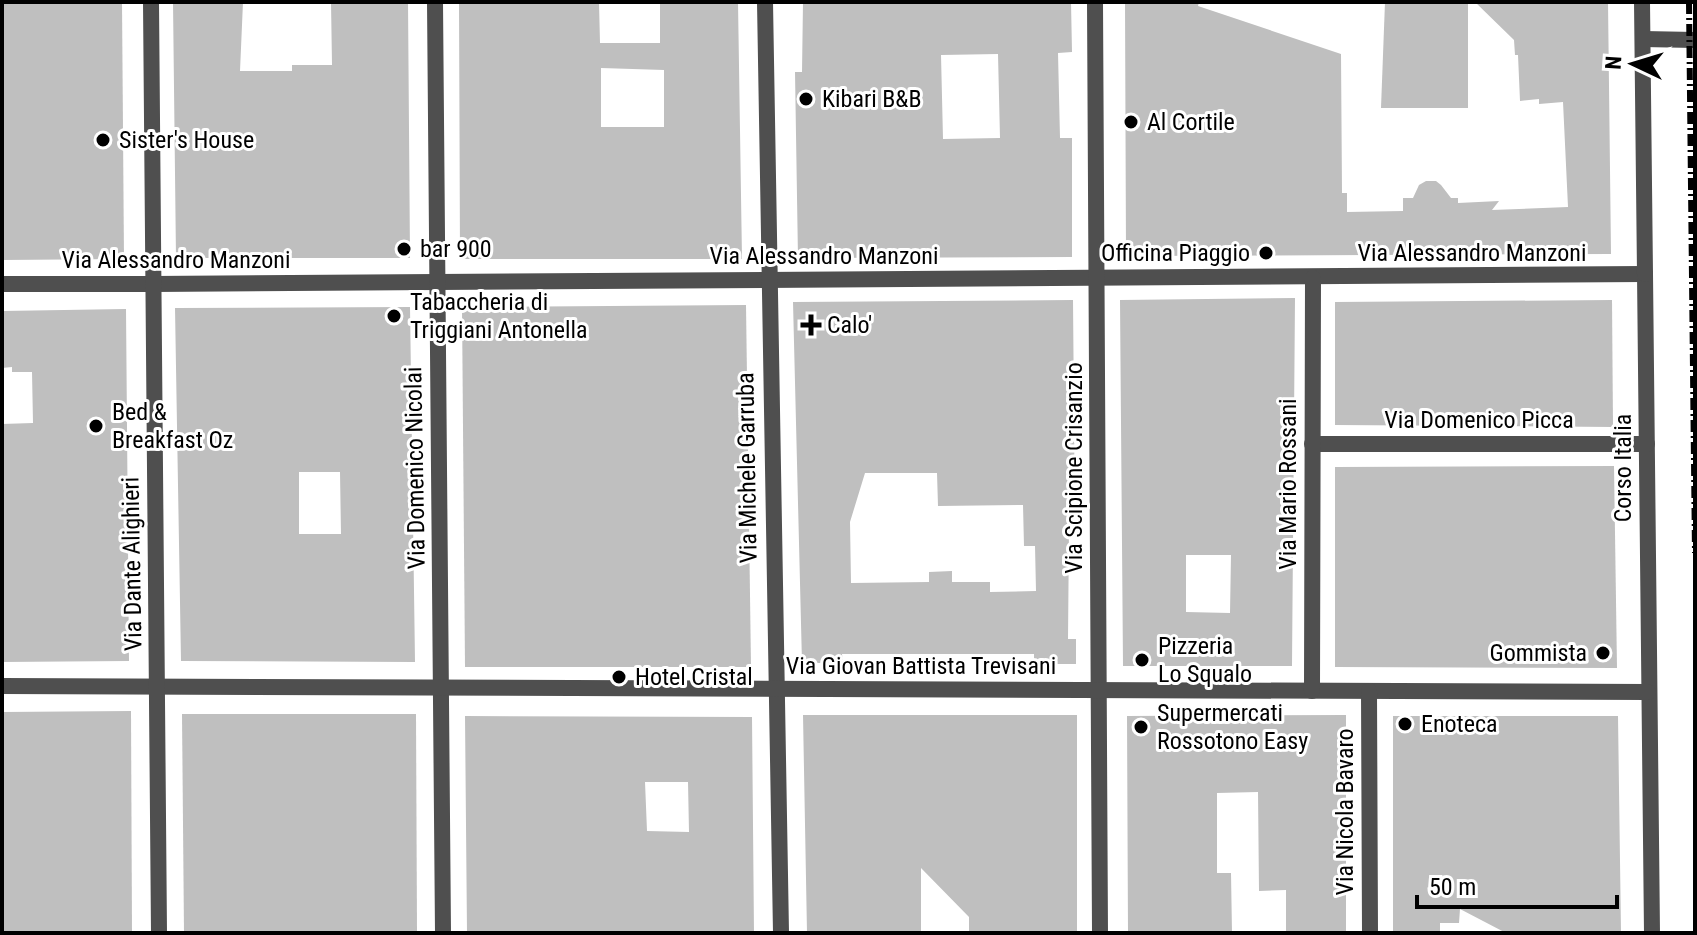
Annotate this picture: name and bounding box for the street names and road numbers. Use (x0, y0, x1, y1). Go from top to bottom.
street label: Via Alessandro Manzoni (1358, 239, 1586, 267)
street label: Via Alessandro Manzoni (710, 242, 938, 270)
street label: Via Alessandro Manzoni (62, 246, 290, 274)
street label: Via Scipione Crisanzio (1060, 362, 1088, 574)
street label: Via Domenico Nicolai (399, 366, 431, 570)
street label: Via Michele Garruba (731, 372, 763, 564)
street label: Via Mario Rossani (1274, 398, 1302, 570)
street label: Via Domenico Picca (1384, 406, 1574, 434)
street label: Corso Italia (1609, 414, 1637, 522)
street label: Via Dante Alighieri (116, 477, 148, 651)
street label: Via Giovan Battista Trevisani (786, 652, 1056, 680)
street label: Via Nicola Bavaro (1331, 728, 1359, 896)

